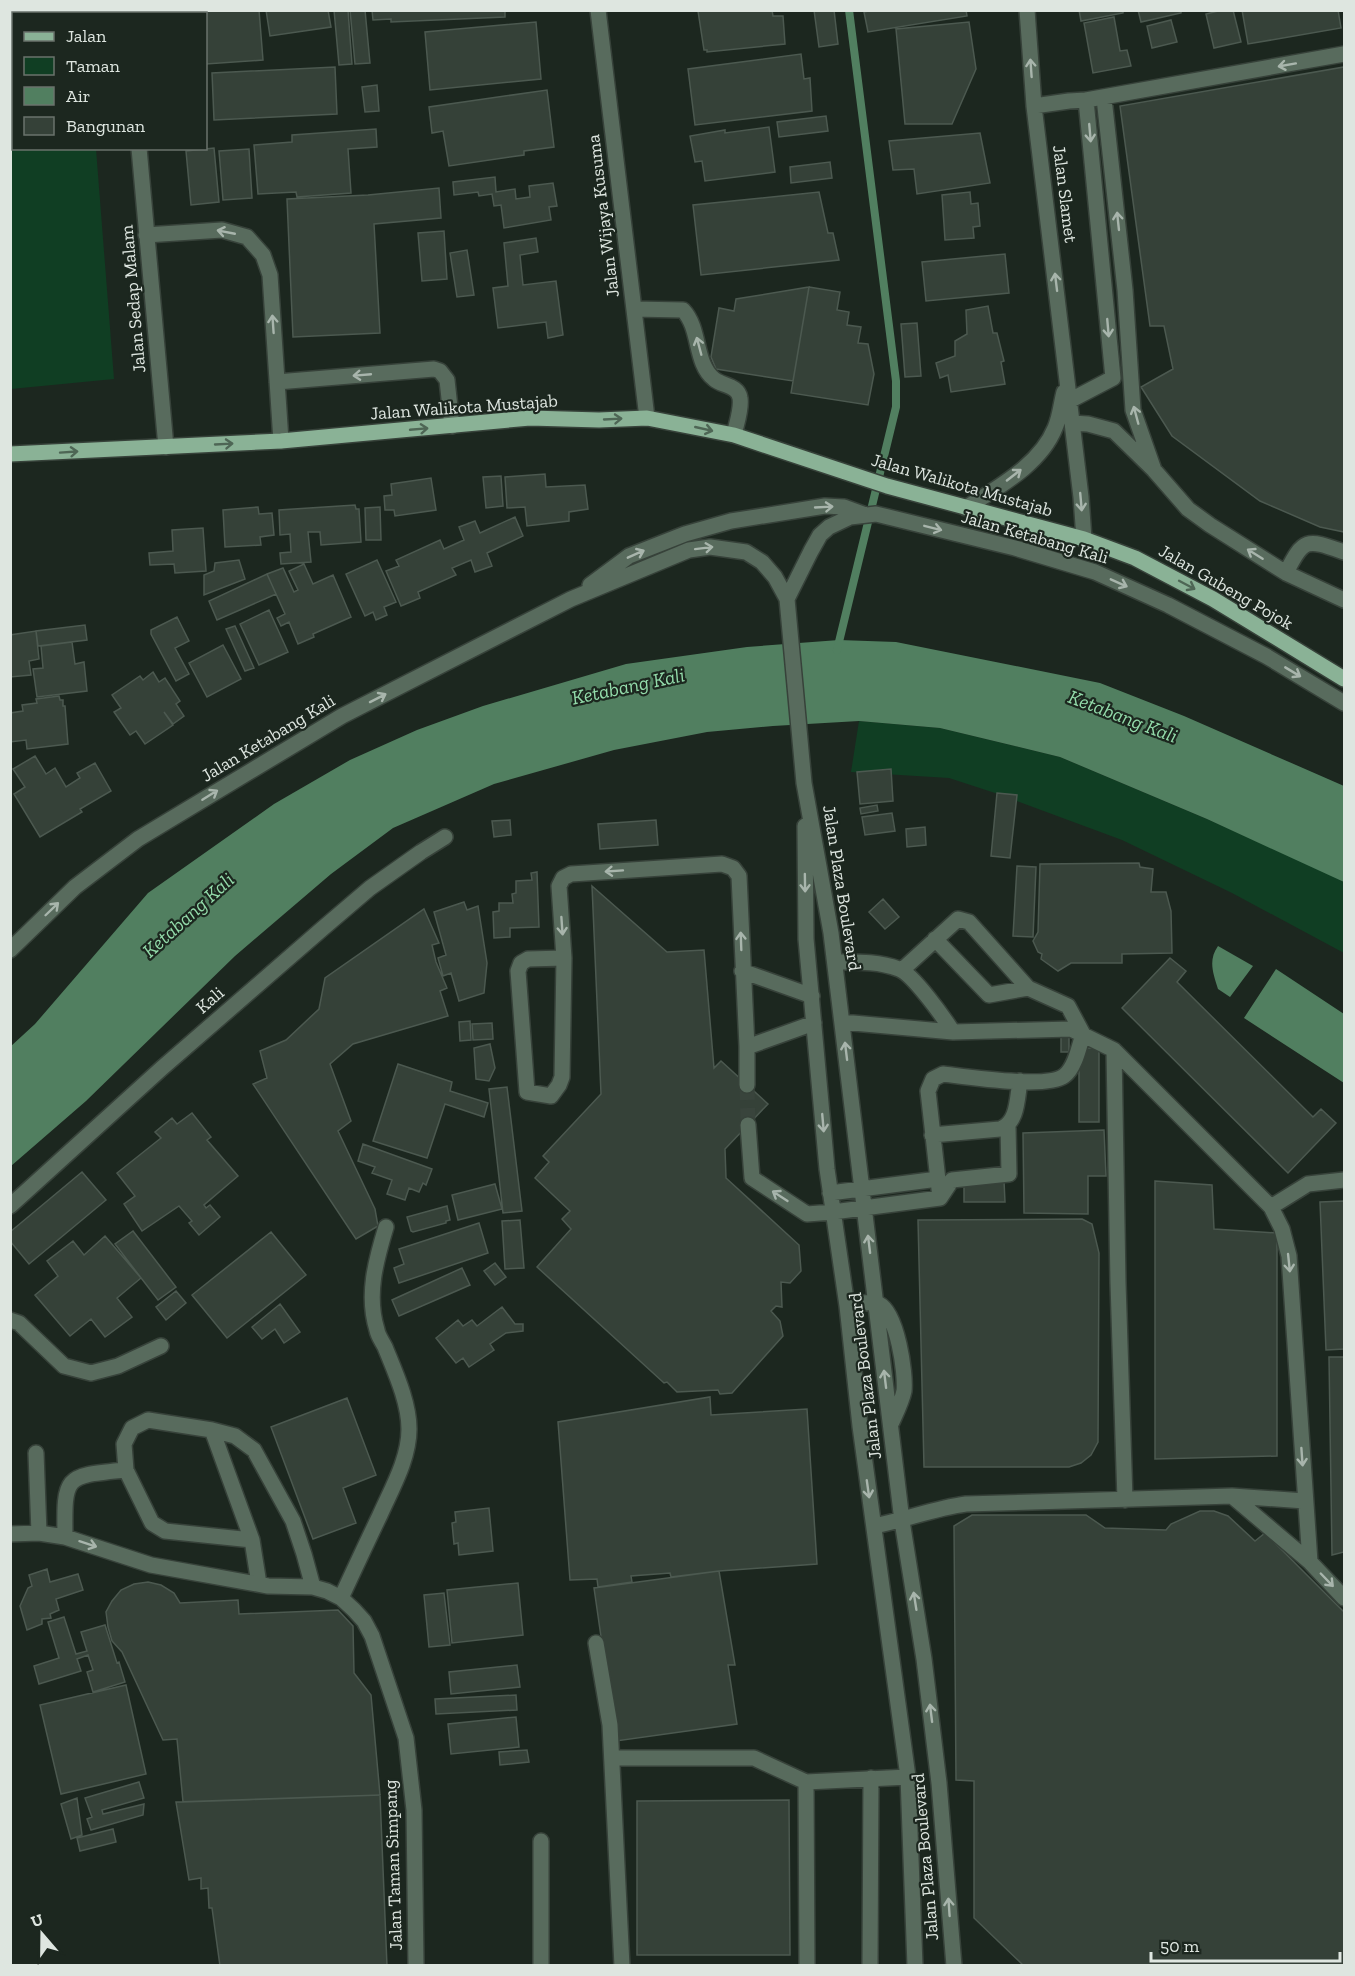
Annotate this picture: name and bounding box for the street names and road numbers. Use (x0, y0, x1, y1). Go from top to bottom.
street label: Jalan Wijaya Kusuma (582, 133, 624, 299)
street label: Jalan Slamet (1048, 144, 1082, 244)
street label: Jalan Sedap Malam (116, 224, 150, 374)
street label: Jalan Walikota Mustajab (370, 389, 558, 425)
street label: Jalan Walikota Mustajab (869, 449, 1055, 521)
street label: Jalan Ketabang Kali (959, 505, 1111, 569)
street label: Jalan Gubeng Pojok (1155, 540, 1298, 635)
street label: Jalan Ketabang Kali (197, 689, 339, 787)
street label: Jalan Plaza Boulevard (818, 803, 866, 973)
street label: Kali (191, 982, 229, 1018)
street label: Jalan Plaza Boulevard (844, 1291, 886, 1461)
street label: Jalan Plaza Boulevard (907, 1772, 943, 1941)
street label: Jalan Taman Simpang (379, 1779, 407, 1951)

